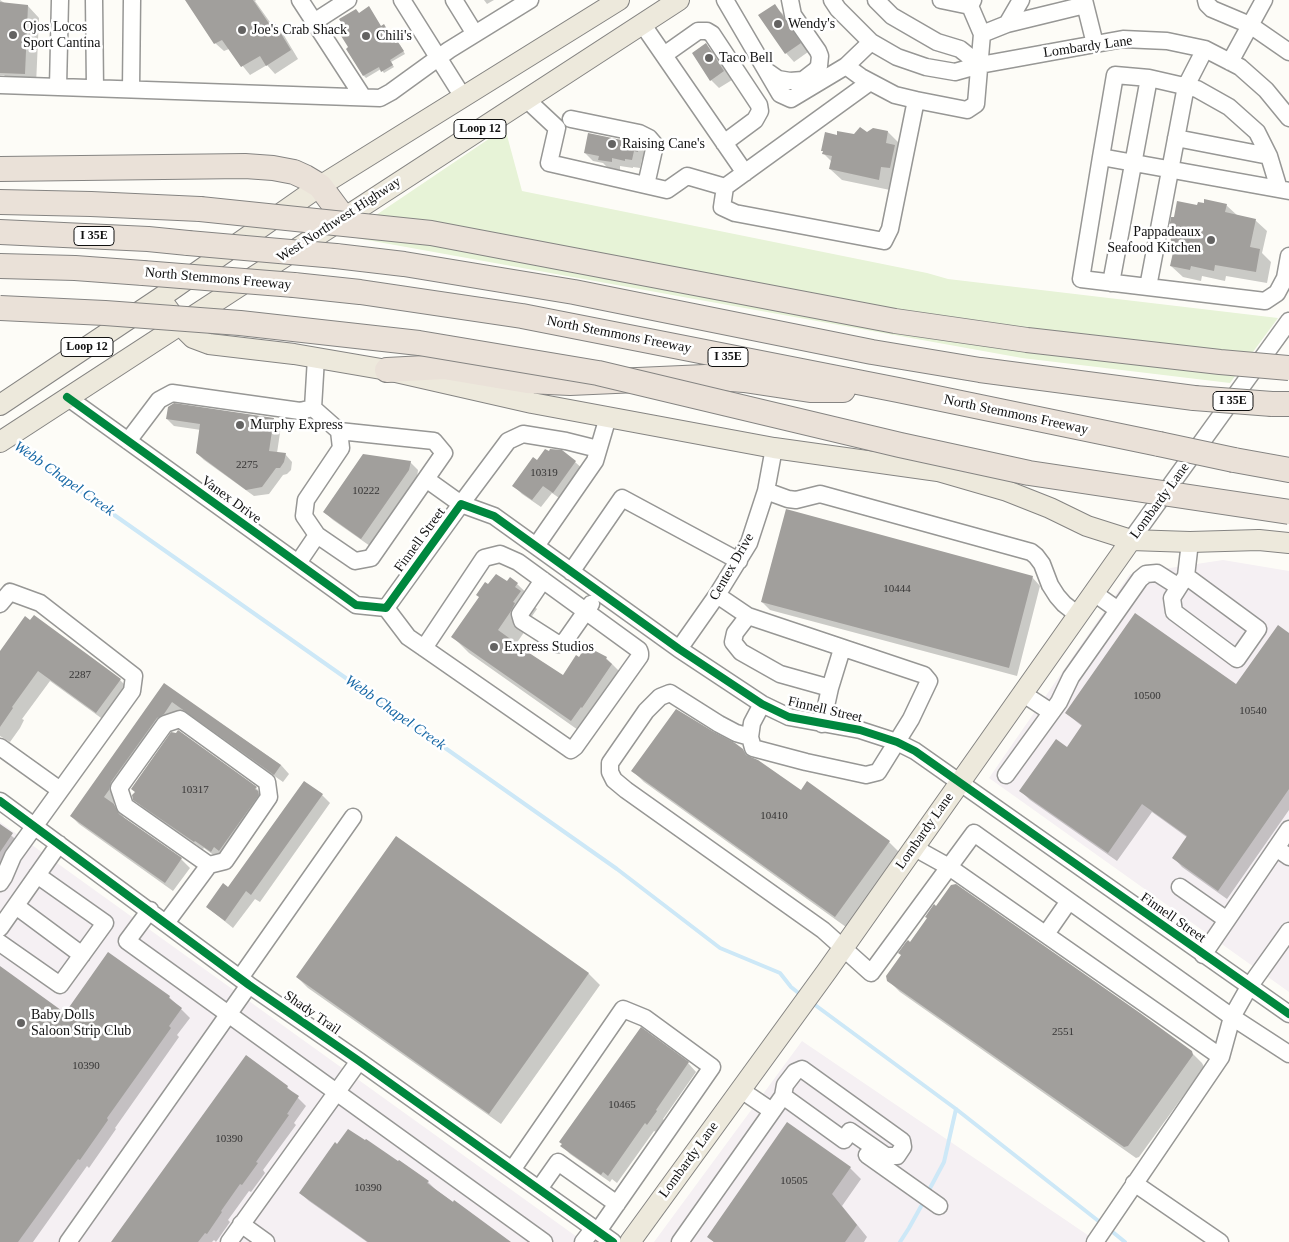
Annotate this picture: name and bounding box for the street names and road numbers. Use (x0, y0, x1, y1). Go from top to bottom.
street label: Lombardy Lane (1042, 32, 1134, 62)
road number: Loop 12 (454, 120, 506, 138)
street label: West Northwest Highway (274, 174, 404, 266)
road number: I 35E (74, 227, 114, 246)
street label: North Stemmons Freeway (144, 264, 292, 294)
street label: North Stemmons Freeway (545, 313, 693, 357)
road number: Loop 12 (61, 338, 113, 357)
road number: I 35E (708, 348, 748, 367)
street label: North Stemmons Freeway (942, 392, 1090, 438)
road number: I 35E (1213, 392, 1253, 411)
street label: Lombardy Lane (1127, 460, 1193, 542)
street label: Vanex Drive (198, 473, 264, 527)
street label: Finnell Street (391, 504, 449, 576)
street label: Centex Drive (706, 530, 758, 604)
street label: Finnell Street (786, 693, 864, 727)
street label: Lombardy Lane (892, 789, 958, 873)
street label: Finnell Street (1137, 889, 1209, 947)
street label: Shady Trail (280, 987, 344, 1039)
street label: Lombardy Lane (656, 1119, 722, 1201)

